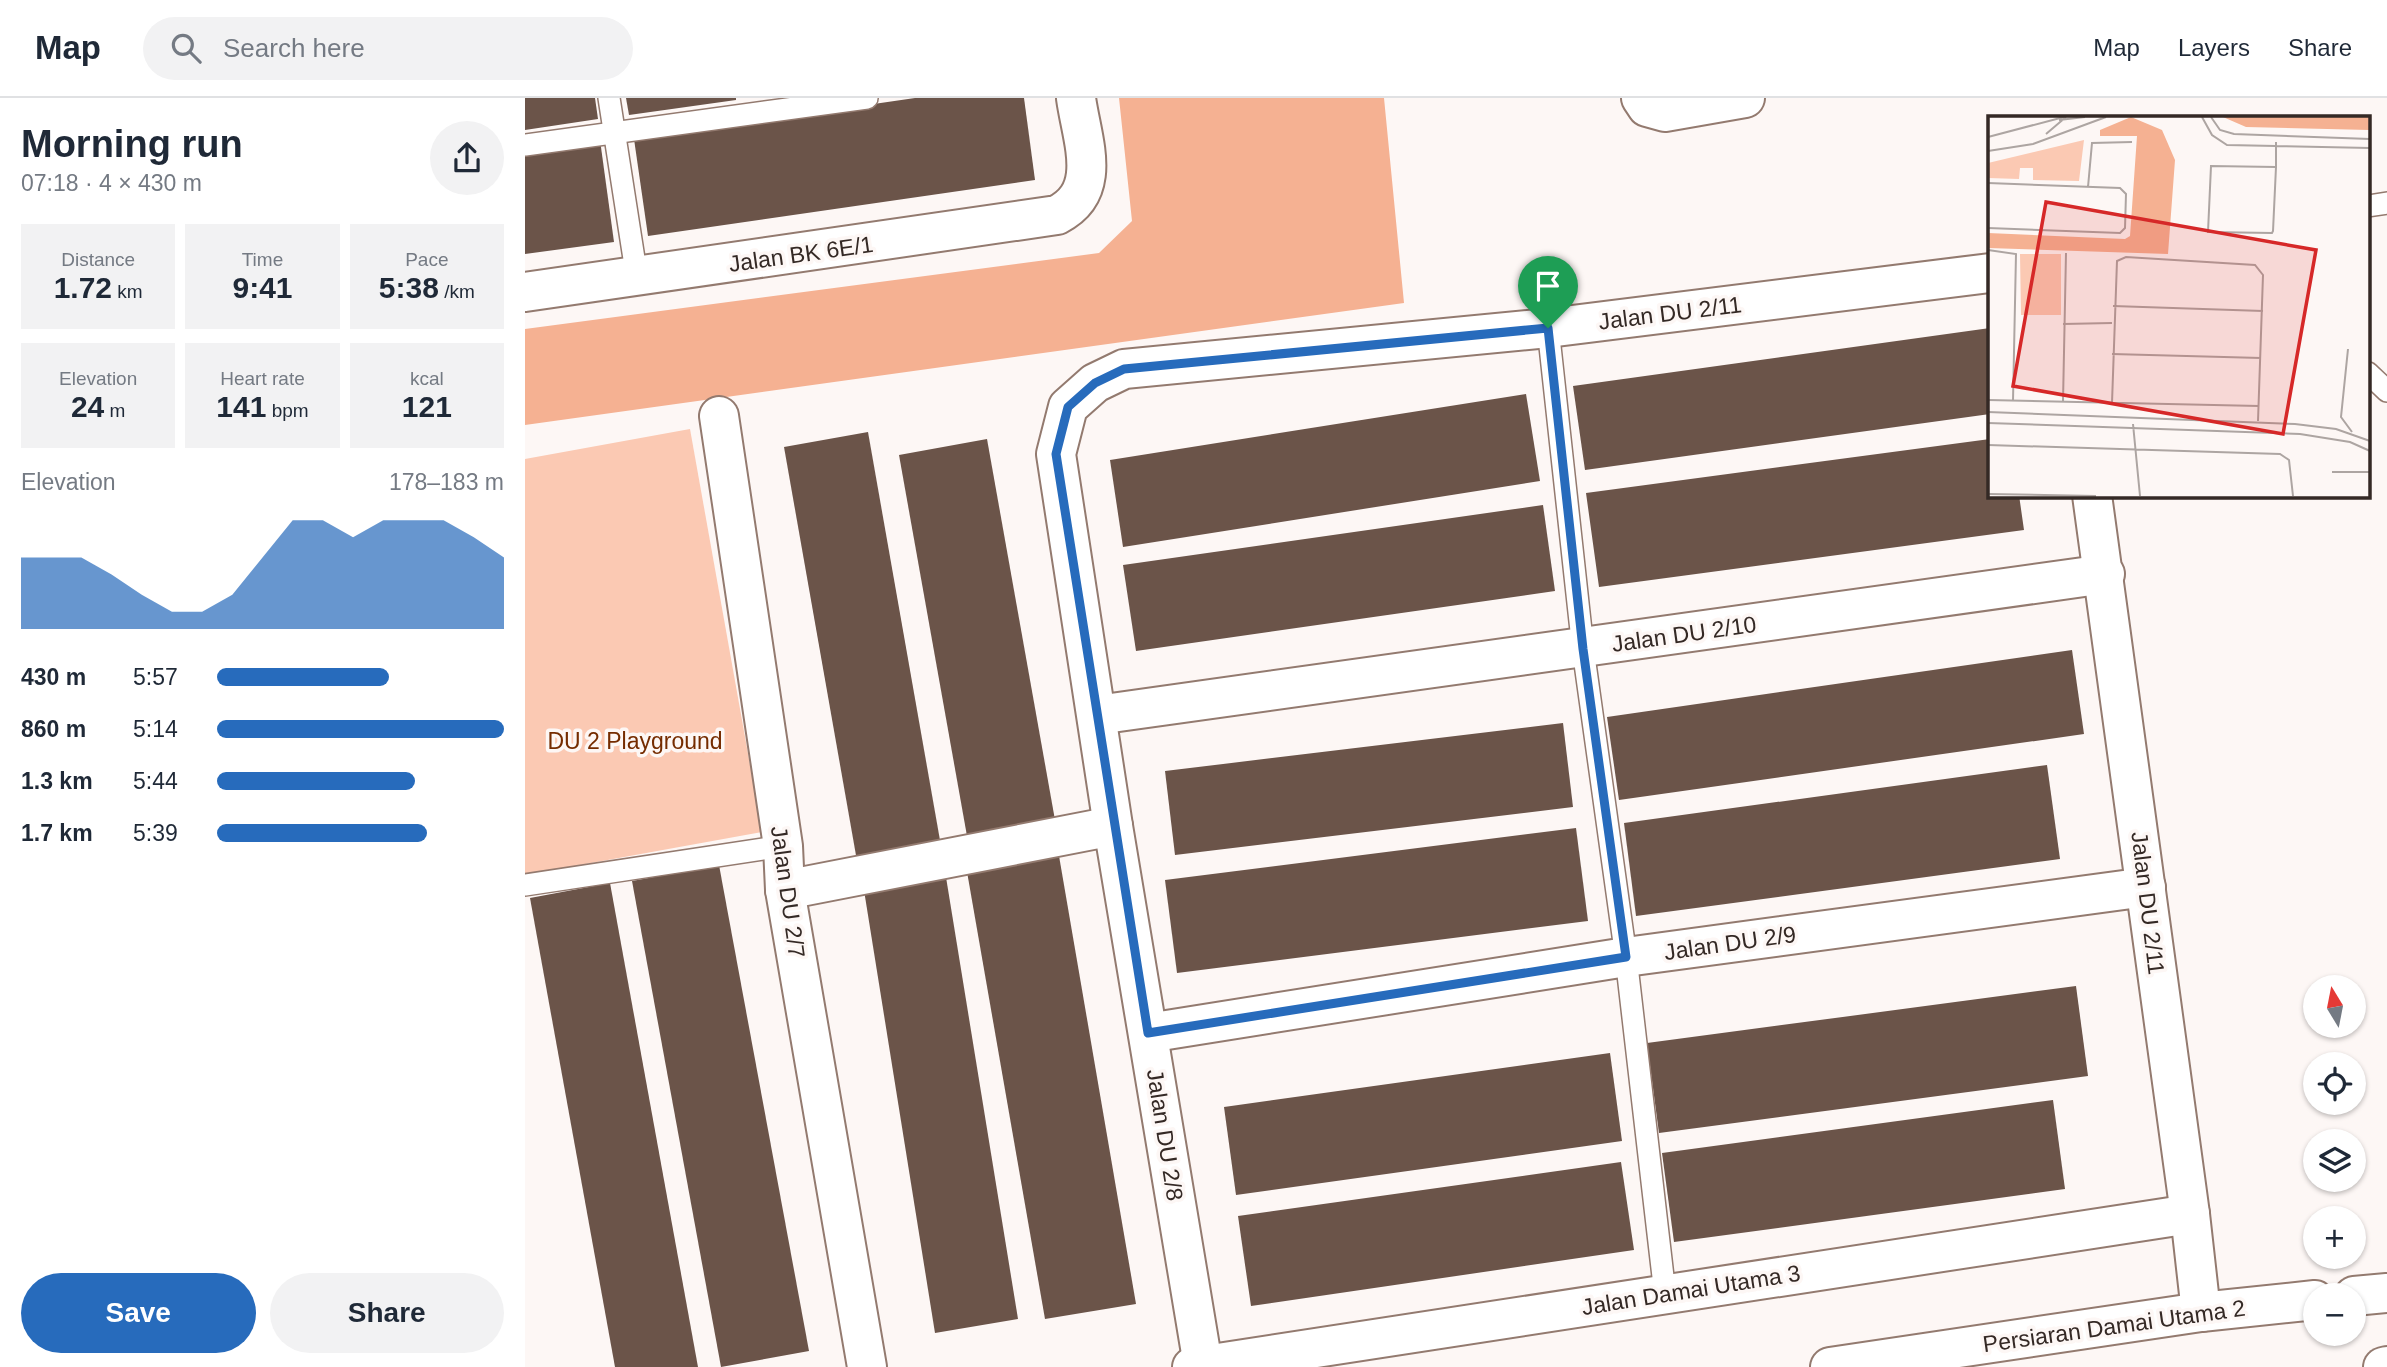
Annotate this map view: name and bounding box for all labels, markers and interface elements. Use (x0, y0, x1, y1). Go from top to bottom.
search box (143, 17, 633, 80)
text: Map (35, 29, 101, 66)
icon: search (167, 29, 205, 67)
text: Search here (223, 33, 365, 63)
text: Map (2093, 34, 2140, 61)
text: Layers (2178, 34, 2250, 61)
text: Share (2288, 34, 2352, 61)
inset map (1988, 116, 2369, 497)
button: share (430, 121, 504, 195)
text: Morning run (21, 123, 243, 165)
text: 07:18 · 4 × 430 m (21, 170, 202, 196)
street label: Jalan BK 6E/1 (727, 231, 875, 277)
text: Distance (61, 249, 135, 270)
text: Time (242, 249, 283, 270)
text: Pace (405, 249, 448, 270)
pin (1518, 256, 1578, 328)
icon: arrive (1529, 267, 1567, 305)
text: 1.72 (54, 271, 112, 304)
text: 9:41 (232, 271, 293, 304)
text: 5:38 (379, 271, 439, 304)
text: km (112, 281, 143, 302)
text: /km (439, 281, 475, 302)
street label: Jalan DU 2/11 (1597, 291, 1743, 335)
text: Elevation (59, 368, 137, 389)
text: Heart rate (220, 368, 305, 389)
text: kcal (410, 368, 444, 389)
text: 24 (71, 390, 104, 423)
text: 141 (216, 390, 266, 423)
text: 121 (402, 390, 452, 423)
text: m (104, 400, 125, 421)
text: bpm (266, 400, 309, 421)
text: Elevation (21, 469, 116, 495)
text: 178–183 m (389, 469, 504, 495)
street label: Jalan DU 2/10 (1610, 611, 1758, 657)
text: 430 m (21, 664, 86, 690)
text: 5:57 (133, 664, 178, 690)
text: 860 m (21, 716, 86, 742)
text: 5:14 (133, 716, 178, 742)
park label: DU 2 Playground (547, 728, 723, 754)
text: 1.3 km (21, 768, 93, 794)
text: 5:44 (133, 768, 178, 794)
text: 1.7 km (21, 820, 93, 846)
text: 5:39 (133, 820, 178, 846)
street label: Jalan DU 2/7 (766, 824, 810, 960)
street label: Jalan DU 2/11 (2126, 830, 2170, 976)
street label: Jalan DU 2/9 (1662, 921, 1798, 965)
north arrow (2303, 975, 2366, 1038)
map controls (2303, 975, 2366, 1346)
button: locate (2303, 1052, 2366, 1115)
street label: Jalan DU 2/8 (1142, 1067, 1188, 1203)
button: layers (2303, 1129, 2366, 1192)
button: + (2303, 1206, 2366, 1269)
street label: Jalan Damai Utama 3 (1580, 1260, 1802, 1320)
button: Save (21, 1273, 256, 1353)
button: Share (270, 1273, 504, 1353)
button: − (2303, 1283, 2366, 1346)
street label: Persiaran Damai Utama 2 (1981, 1295, 2247, 1357)

